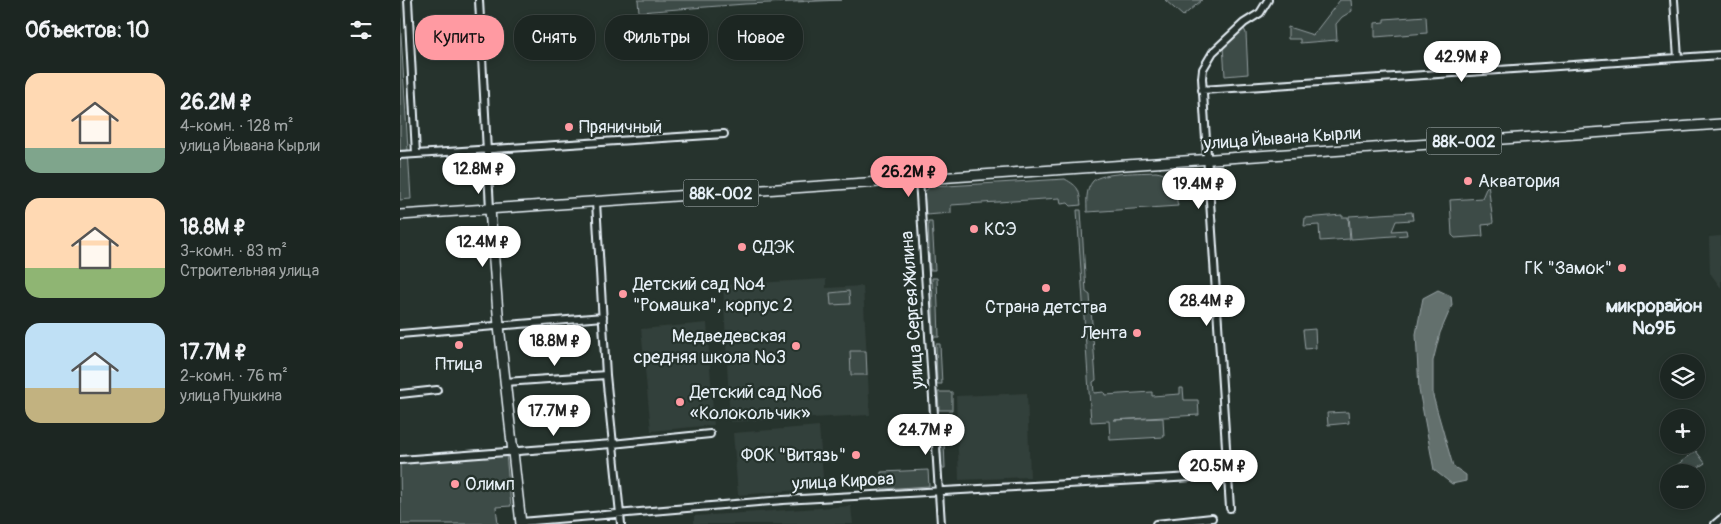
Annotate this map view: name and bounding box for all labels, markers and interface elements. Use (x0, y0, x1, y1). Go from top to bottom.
chip: Купить (415, 15, 504, 60)
chip: Снять (514, 15, 595, 60)
chip: Фильтры (605, 15, 708, 60)
chip: Новое (718, 15, 803, 60)
icon: filters (347, 16, 375, 44)
text: Объектов: 10 (25, 17, 149, 44)
pin: 42.9M ₽ (1416, 41, 1508, 83)
text: 42.9M ₽ (1435, 47, 1489, 67)
text: 26.2M ₽ (180, 89, 253, 116)
icon: home (65, 93, 125, 153)
text: 4-комн. · 128 m² (180, 116, 294, 136)
place label: Пряничный (579, 116, 662, 139)
marker: Пряничный (563, 121, 575, 133)
street label: улица Йывана Кырли (1202, 122, 1361, 156)
road number: 88К-002 (1426, 128, 1502, 154)
text: улица Йывана Кырли (180, 136, 320, 156)
pin: 12.8M ₽ (433, 152, 525, 195)
pin: 26.2M ₽ (863, 156, 955, 198)
text: 12.8M ₽ (453, 159, 505, 179)
text: 26.2M ₽ (881, 162, 937, 182)
pin: 19.4M ₽ (1153, 168, 1245, 210)
place label: Акватория (1478, 170, 1560, 193)
text: 19.4M ₽ (1173, 174, 1225, 194)
marker: Акватория (1462, 175, 1474, 187)
road number: 88К-002 (684, 180, 758, 207)
text: 18.8M ₽ (180, 214, 246, 241)
icon: home (65, 218, 125, 278)
place label: КСЭ (984, 218, 1016, 241)
marker: КСЭ (968, 223, 980, 235)
pin: 12.4M ₽ (437, 226, 529, 268)
street label: улица Сергея Жилина (896, 230, 930, 391)
text: 12.4M ₽ (457, 232, 509, 252)
place label: СДЭК (752, 236, 795, 259)
text: 3-комн. · 83 m² (180, 241, 287, 261)
marker: СДЭК (736, 241, 748, 253)
place label: ГК "Замок" (1525, 257, 1612, 280)
text: Строительная улица (180, 261, 319, 281)
marker: ГК "Замок" (1616, 262, 1628, 274)
place label: Детский сад №4 "Ромашка", корпус 2 (632, 273, 793, 317)
marker: Страна детства (1040, 282, 1052, 294)
pin: 28.4M ₽ (1161, 284, 1253, 327)
marker: Детский сад №4 "Ромашка", корпус 2 (617, 288, 629, 300)
text: 28.4M ₽ (1180, 291, 1234, 311)
district label: микрорайон №9Б (1606, 294, 1702, 340)
place label: Страна детства (985, 296, 1107, 319)
place label: Лента (1080, 322, 1127, 345)
pin: 18.8M ₽ (509, 324, 601, 367)
place label: Медведевская средняя школа №3 (634, 325, 786, 369)
marker: Лента (1131, 327, 1143, 339)
text: 18.8M ₽ (530, 331, 580, 351)
text: 17.7M ₽ (180, 339, 247, 366)
marker: Птица (453, 339, 465, 351)
marker: Медведевская средняя школа №3 (790, 340, 802, 352)
icon: home (65, 343, 125, 403)
place label: Птица (435, 353, 483, 376)
map controls (1660, 354, 1705, 509)
button: layers (1660, 354, 1705, 399)
text: 2-комн. · 76 m² (180, 366, 288, 386)
place label: Детский сад №6 «Колокольчик» (689, 381, 822, 425)
text: улица Пушкина (180, 386, 282, 406)
pin: 17.7M ₽ (508, 394, 600, 437)
marker: Детский сад №6 «Колокольчик» (674, 396, 686, 408)
text: 17.7M ₽ (528, 401, 580, 421)
button: + (1660, 409, 1705, 454)
pin: 24.7M ₽ (880, 414, 972, 456)
text: 24.7M ₽ (899, 420, 953, 440)
place label: ФОК "Витязь" (741, 444, 846, 467)
marker: ФОК "Витязь" (850, 449, 862, 461)
pin: 20.5M ₽ (1172, 450, 1264, 492)
text: 20.5M ₽ (1190, 456, 1246, 476)
button: − (1660, 464, 1705, 509)
street label: улица Кирова (790, 467, 895, 496)
place label: Олимп (465, 473, 515, 496)
marker: Олимп (449, 478, 461, 490)

